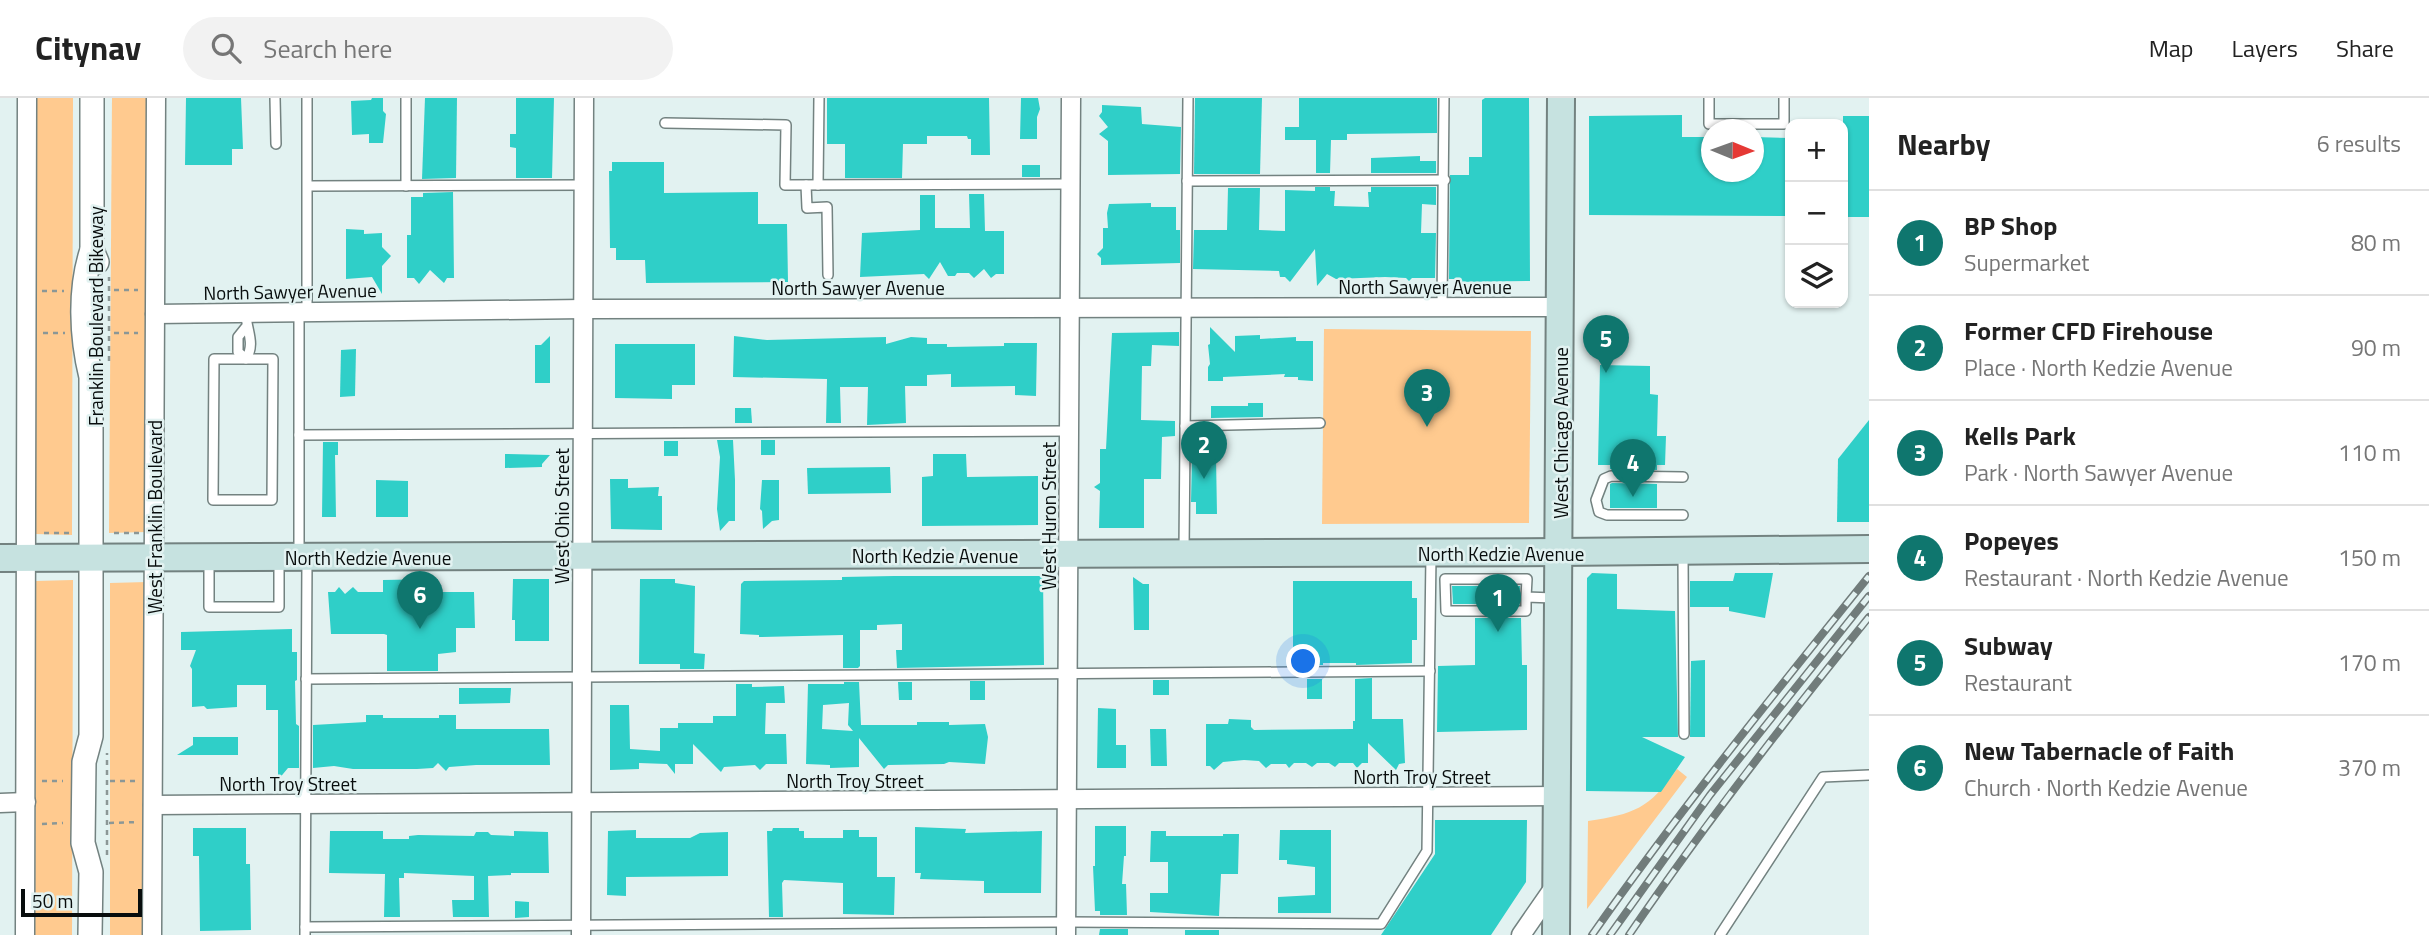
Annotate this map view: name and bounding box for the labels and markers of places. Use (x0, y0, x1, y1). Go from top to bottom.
pin: 5 (1583, 315, 1629, 373)
pin: 3 (1404, 369, 1450, 427)
pin: 2 (1181, 421, 1227, 479)
pin: 4 (1610, 439, 1656, 497)
pin: 6 (397, 571, 443, 629)
pin: 1 (1475, 574, 1521, 632)

